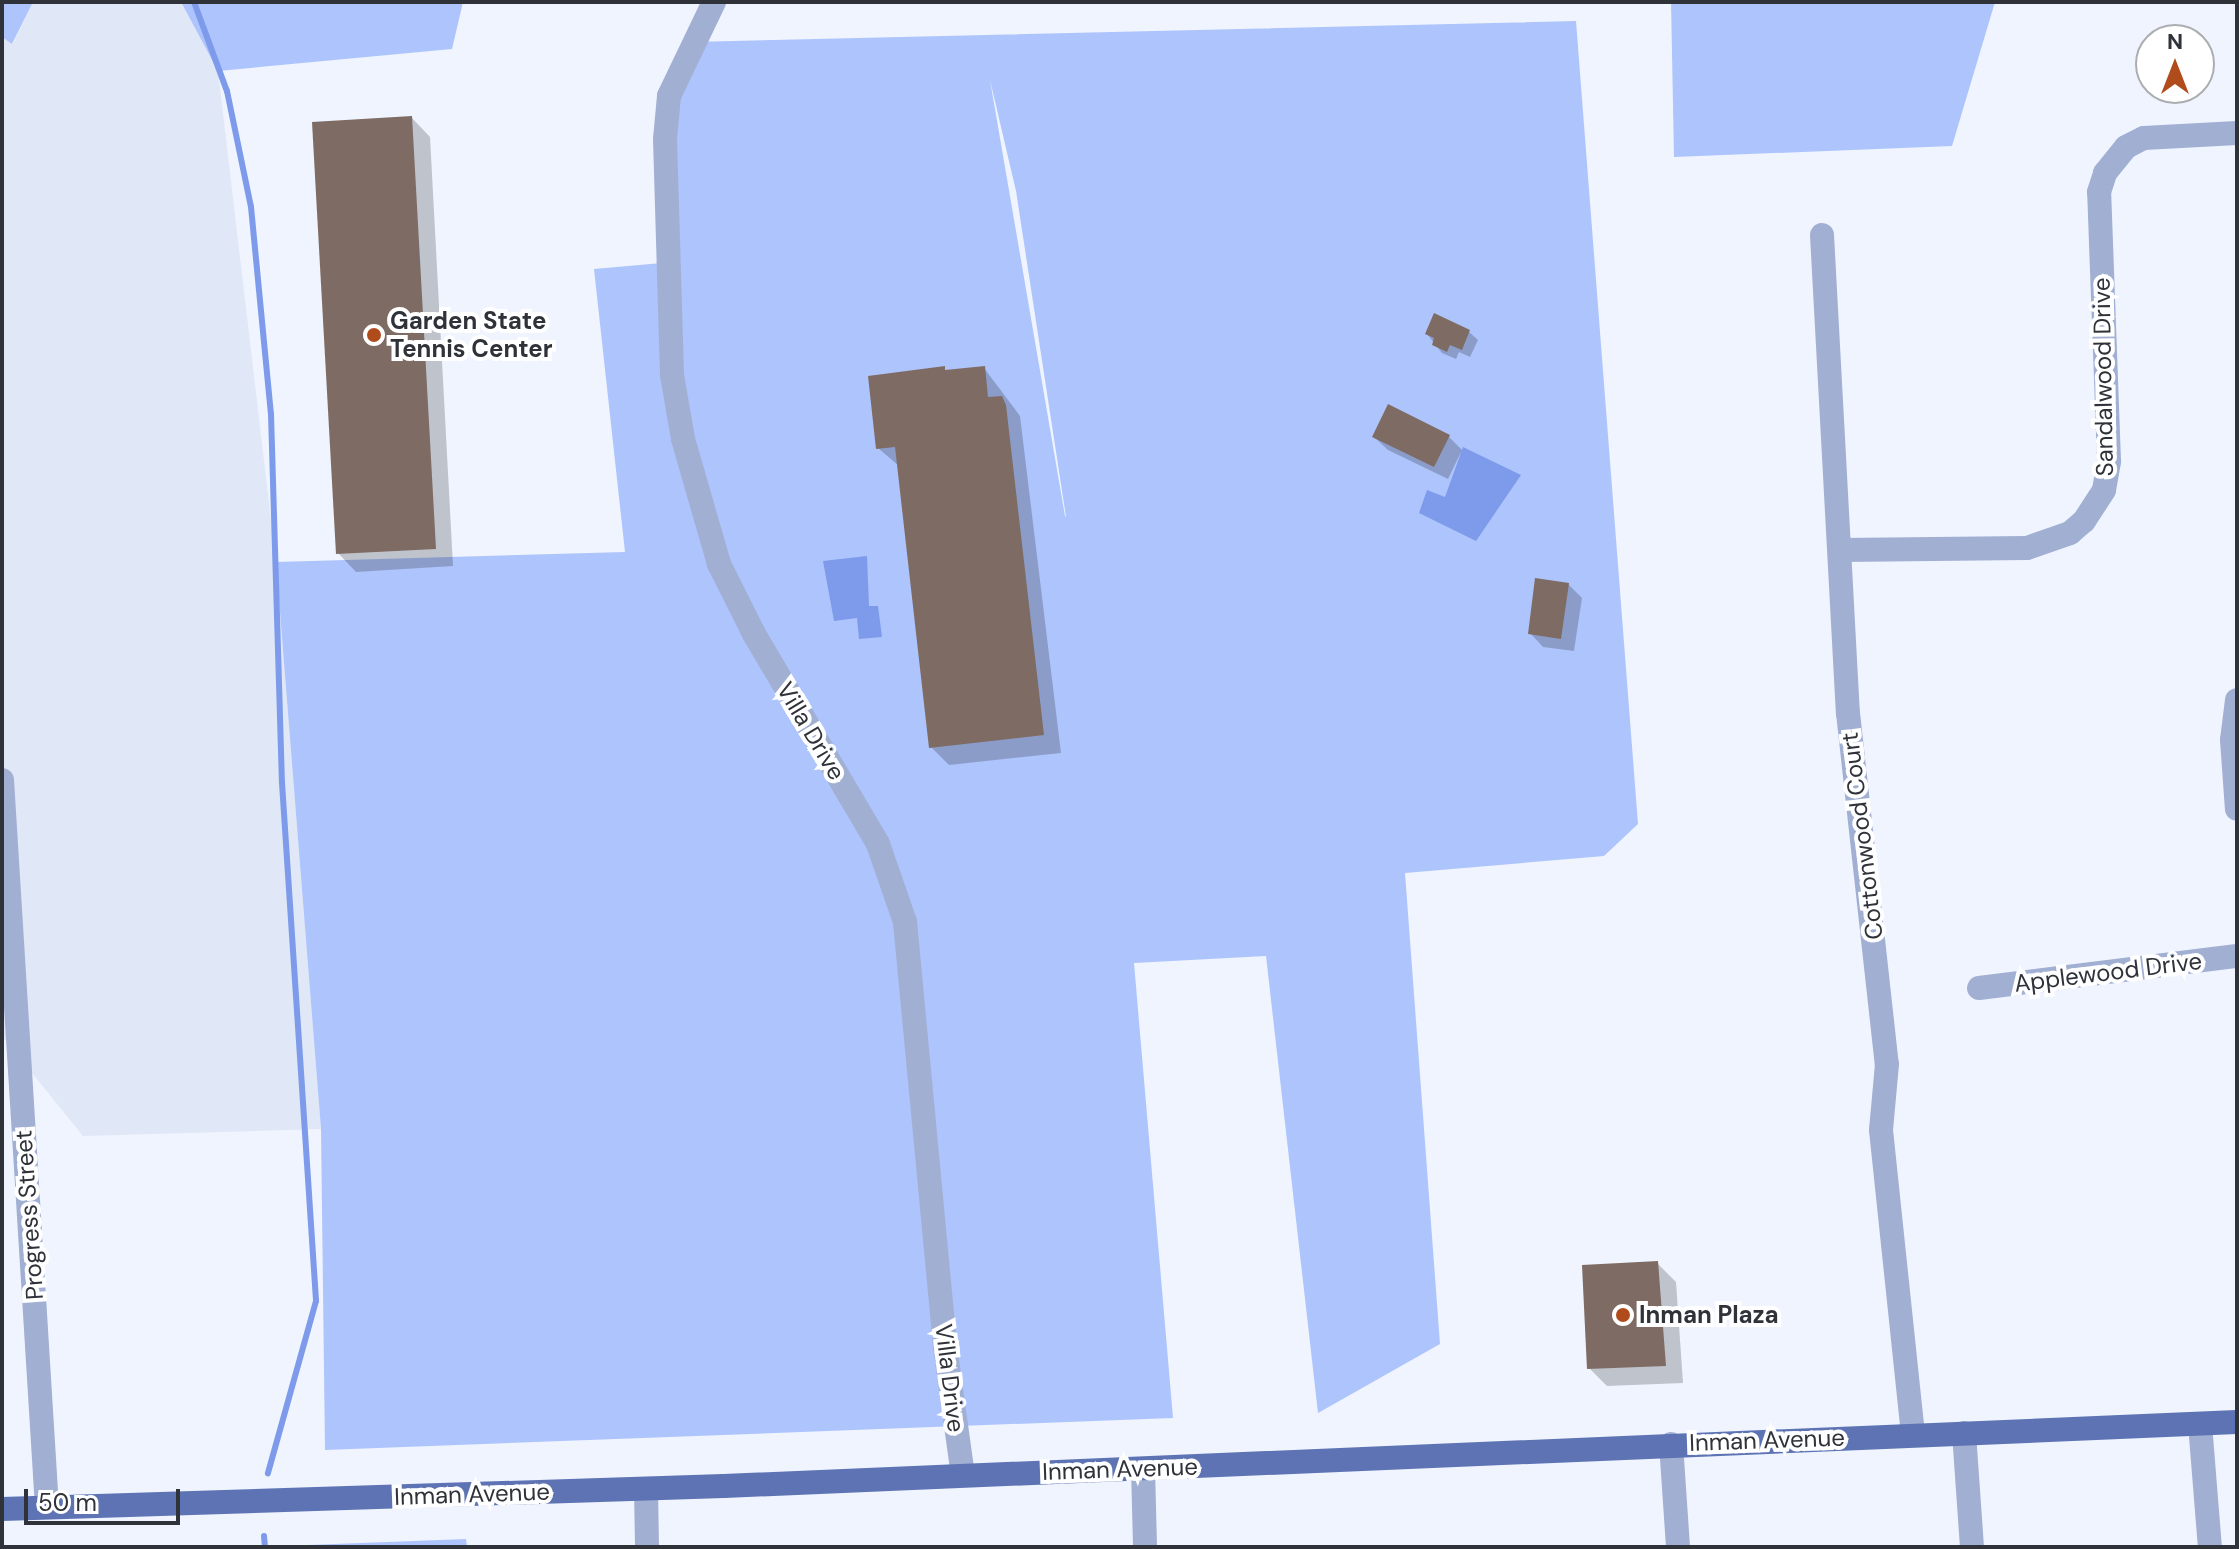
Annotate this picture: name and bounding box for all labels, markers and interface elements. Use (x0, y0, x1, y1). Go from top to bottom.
north arrow (2135, 24, 2215, 104)
text: N (2167, 27, 2183, 56)
street label: Sandalwood Drive (2087, 277, 2119, 477)
place label: Garden State Tennis Center (390, 307, 553, 363)
marker: Garden State Tennis Center (365, 326, 383, 344)
street label: Villa Drive (771, 677, 851, 785)
street label: Cottonwood Court (1835, 731, 1889, 941)
street label: Applewood Drive (2012, 946, 2204, 998)
street label: Progress Street (9, 1129, 49, 1301)
place label: Inman Plaza (1639, 1301, 1778, 1329)
marker: Inman Plaza (1614, 1306, 1632, 1324)
street label: Villa Drive (929, 1322, 971, 1434)
street label: Inman Avenue (1689, 1423, 1845, 1457)
street label: Inman Avenue (1042, 1452, 1198, 1486)
scale bar (28, 1473, 184, 1523)
street label: Inman Avenue (394, 1477, 550, 1511)
text: 50 m (38, 1487, 97, 1518)

